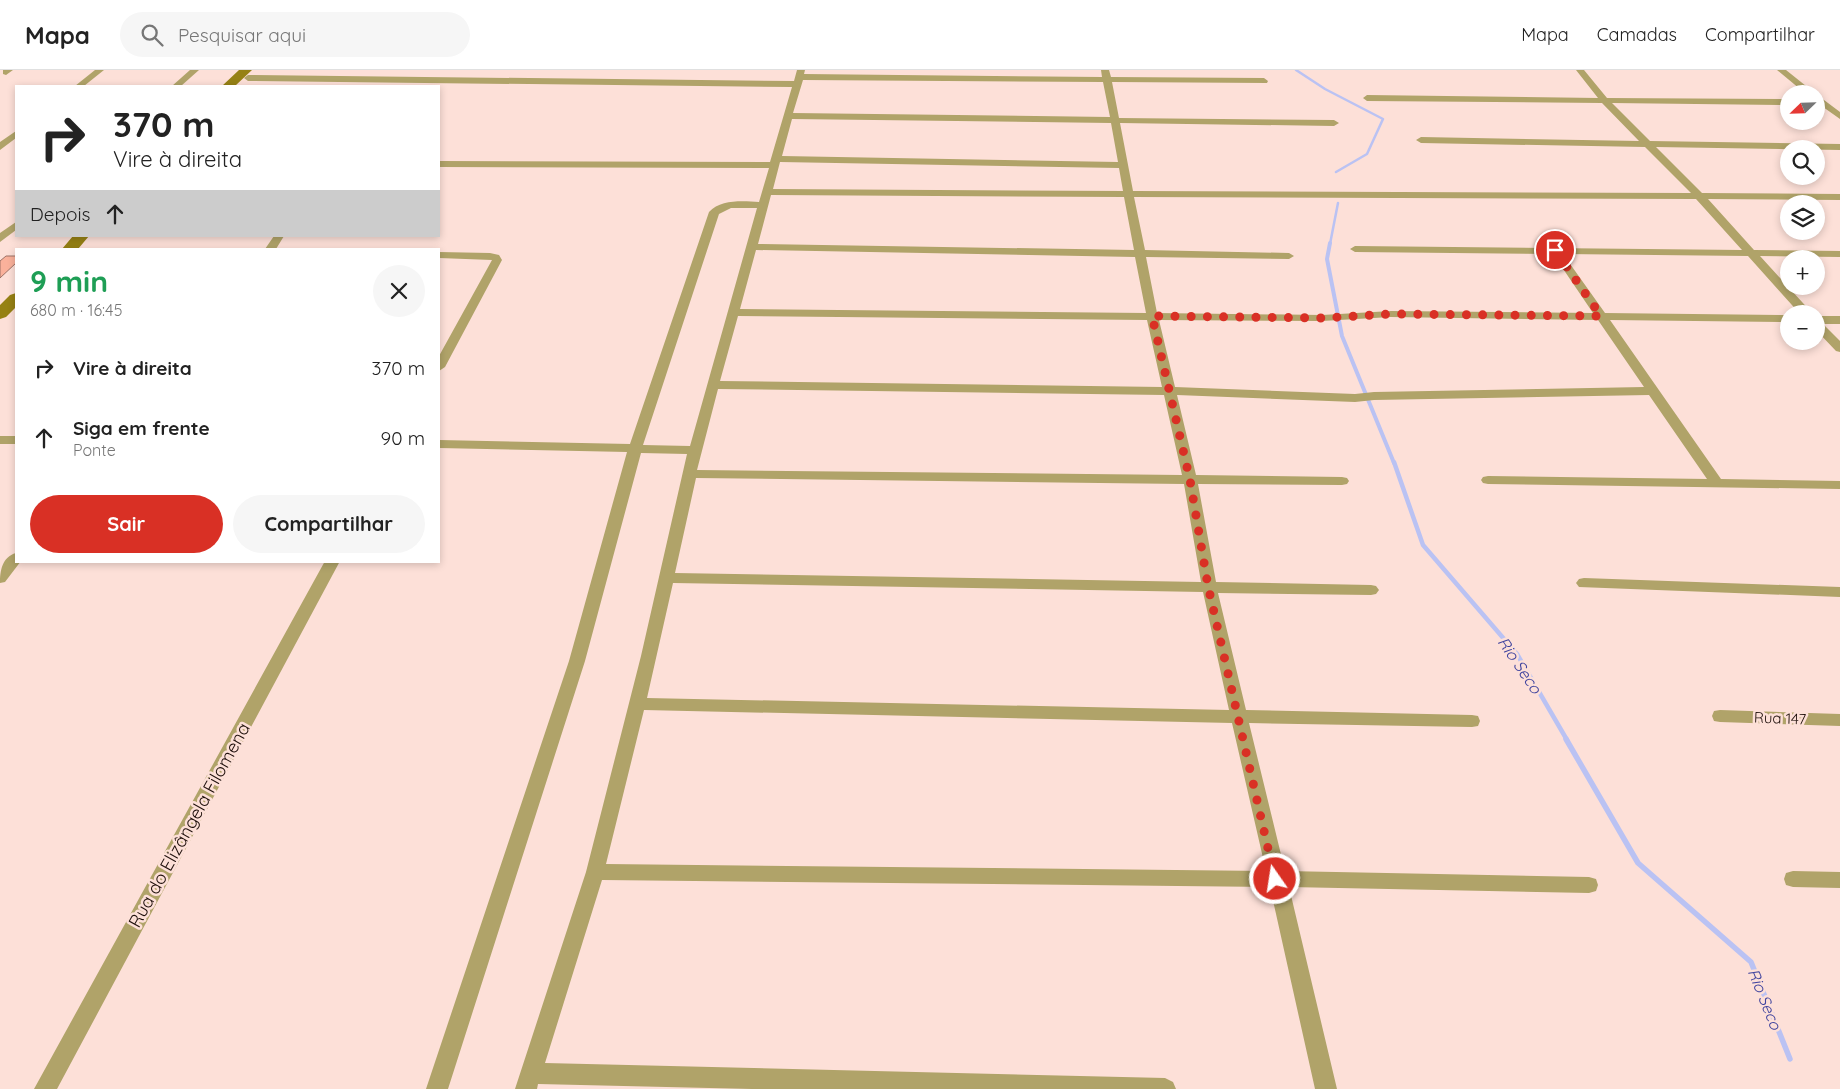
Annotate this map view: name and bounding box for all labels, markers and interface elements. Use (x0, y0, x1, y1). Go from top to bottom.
search box (120, 12, 470, 57)
text: Mapa (25, 20, 90, 50)
icon: search (138, 21, 166, 49)
text: Pesquisar aqui (178, 23, 306, 47)
text: Mapa (1521, 23, 1569, 46)
text: Camadas (1597, 23, 1677, 46)
text: Compartilhar (1705, 23, 1815, 46)
north arrow (1780, 85, 1825, 130)
map controls (1780, 85, 1825, 350)
text: 370 m (113, 102, 215, 146)
icon: right (30, 105, 95, 170)
button: search (1780, 140, 1825, 185)
text: Vire à direita (113, 145, 242, 173)
button: layers (1780, 195, 1825, 240)
icon: ahead (101, 200, 129, 228)
text: Depois (30, 202, 91, 226)
pin (1534, 229, 1576, 271)
icon: arrive (1541, 236, 1569, 264)
button: + (1780, 250, 1825, 295)
text: 9 min (30, 262, 108, 300)
button: close (373, 265, 425, 317)
text: 680 m · 16:45 (30, 300, 122, 320)
button: − (1780, 305, 1825, 350)
icon: right (30, 354, 58, 382)
text: Vire à direita (73, 356, 192, 380)
text: 370 m (371, 356, 425, 380)
text: Siga em frente (73, 416, 210, 440)
icon: ahead (30, 424, 58, 452)
text: 90 m (381, 426, 425, 450)
text: Ponte (73, 440, 116, 460)
button: Sair (30, 495, 223, 553)
button: Compartilhar (233, 495, 425, 553)
water label: Rio Seco (1494, 633, 1547, 698)
street label: Rua 147 (1754, 708, 1807, 728)
street label: Rua do Elizângela Filomena (123, 719, 255, 931)
position arrow (1248, 852, 1300, 904)
water label: Rio Seco (1744, 966, 1787, 1034)

